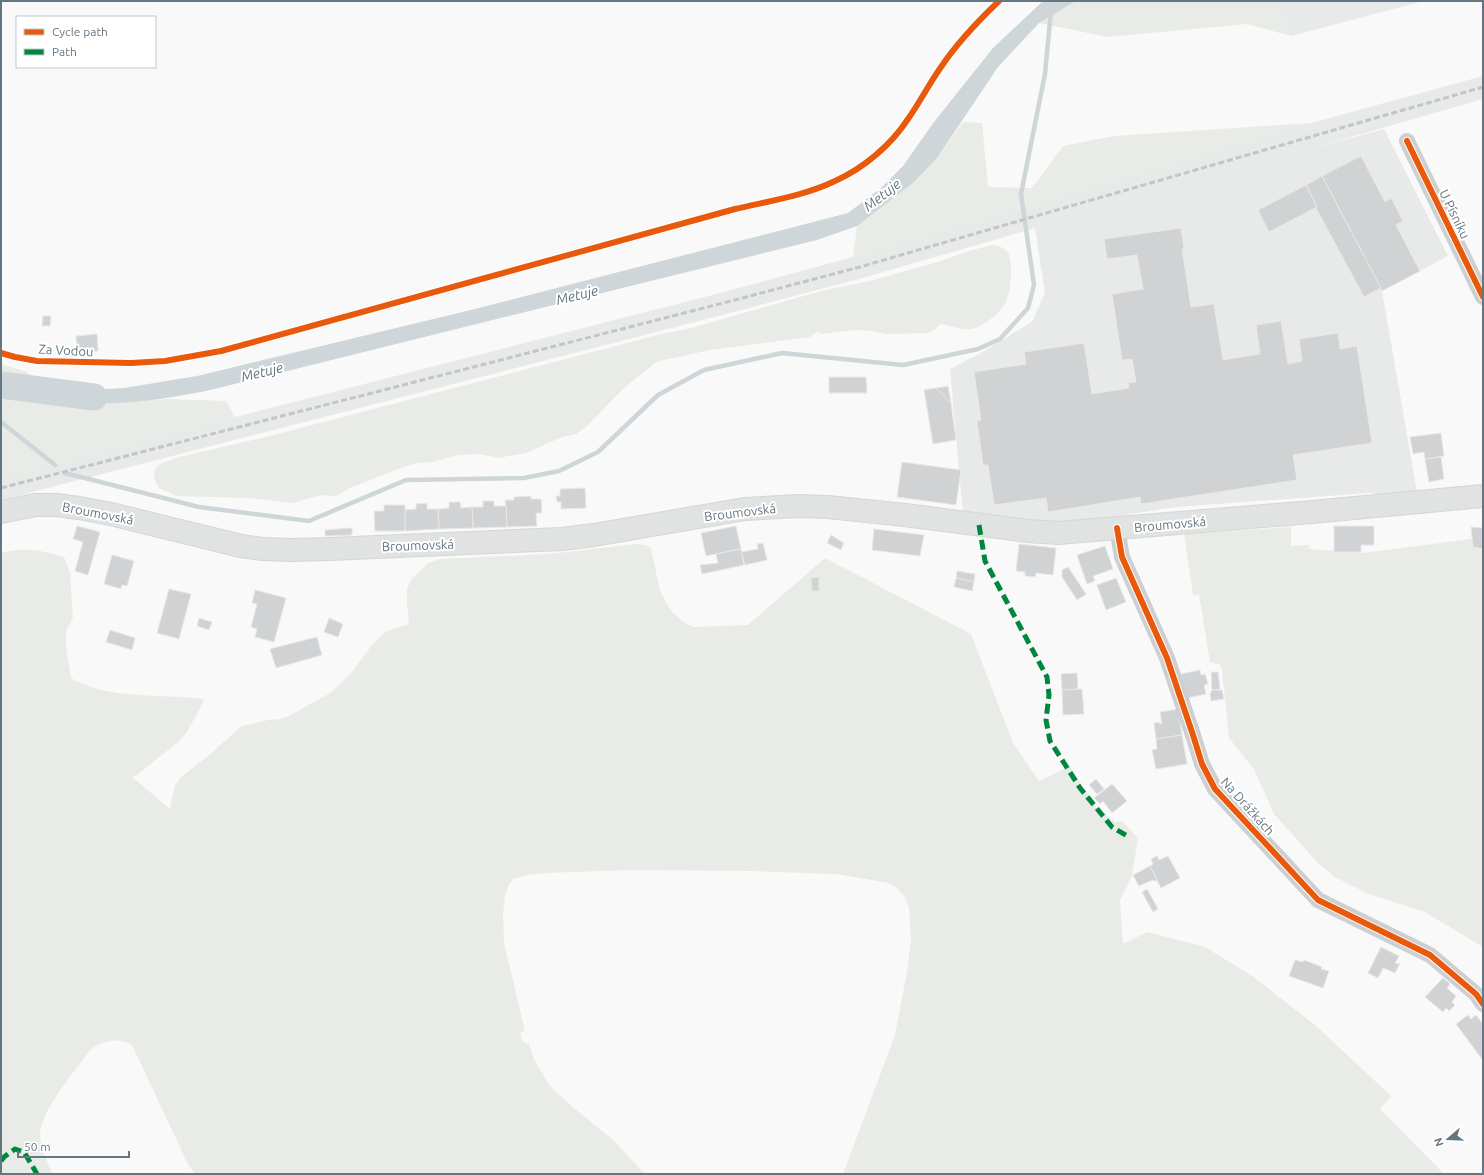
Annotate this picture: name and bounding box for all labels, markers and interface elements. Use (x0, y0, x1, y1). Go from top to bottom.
legend (16, 16, 156, 68)
text: Cycle path (52, 25, 108, 38)
text: Path (52, 45, 77, 58)
water label: Metuje (860, 176, 904, 214)
street label: U Písníku (1437, 187, 1473, 241)
water label: Metuje (554, 282, 600, 308)
street label: Za Vodou (38, 342, 94, 358)
water label: Metuje (239, 359, 285, 385)
street label: Broumovská (61, 499, 135, 527)
street label: Broumovská (703, 501, 777, 523)
street label: Broumovská (1133, 514, 1207, 534)
street label: Broumovská (382, 537, 454, 553)
street label: Na Drážkách (1219, 774, 1277, 838)
north arrow (1428, 1119, 1468, 1159)
scale bar (18, 1133, 129, 1159)
text: N (1432, 1136, 1446, 1148)
text: 50 m (24, 1140, 51, 1153)

